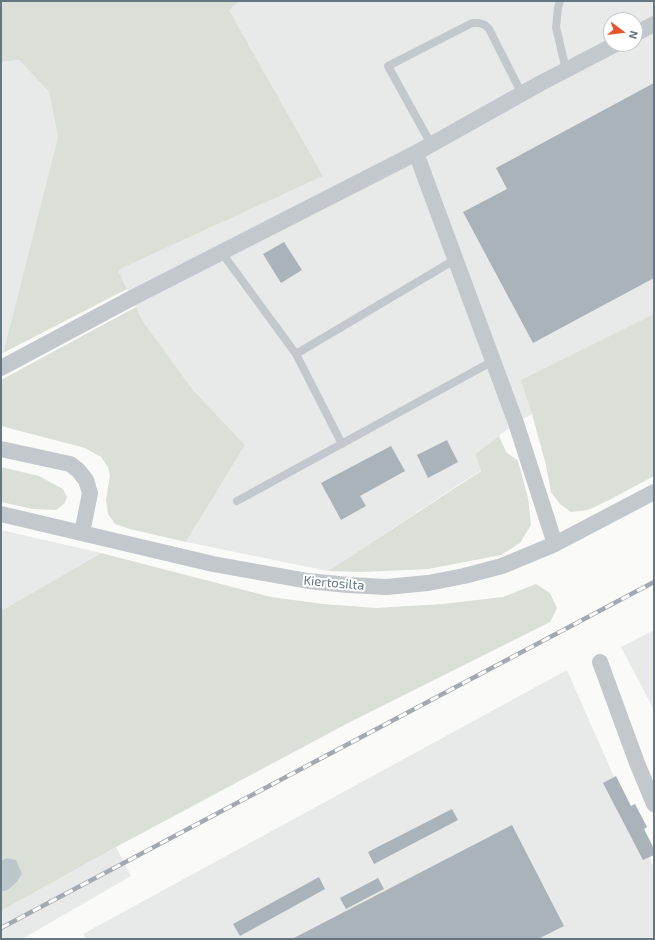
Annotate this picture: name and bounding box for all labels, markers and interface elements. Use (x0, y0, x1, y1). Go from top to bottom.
north arrow (603, 12, 643, 52)
text: N (627, 29, 641, 40)
street label: Kiertosilta (303, 573, 365, 593)

